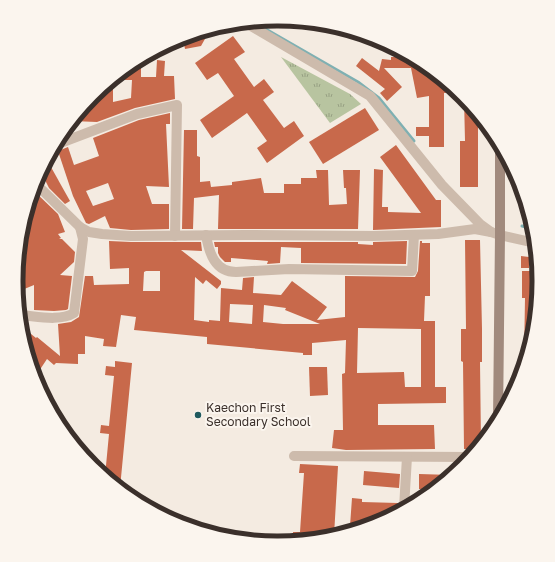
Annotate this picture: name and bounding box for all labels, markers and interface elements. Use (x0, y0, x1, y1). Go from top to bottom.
place label: Kaechon First Secondary School (206, 400, 311, 429)
marker: Kaechon First Secondary School (193, 410, 203, 420)

